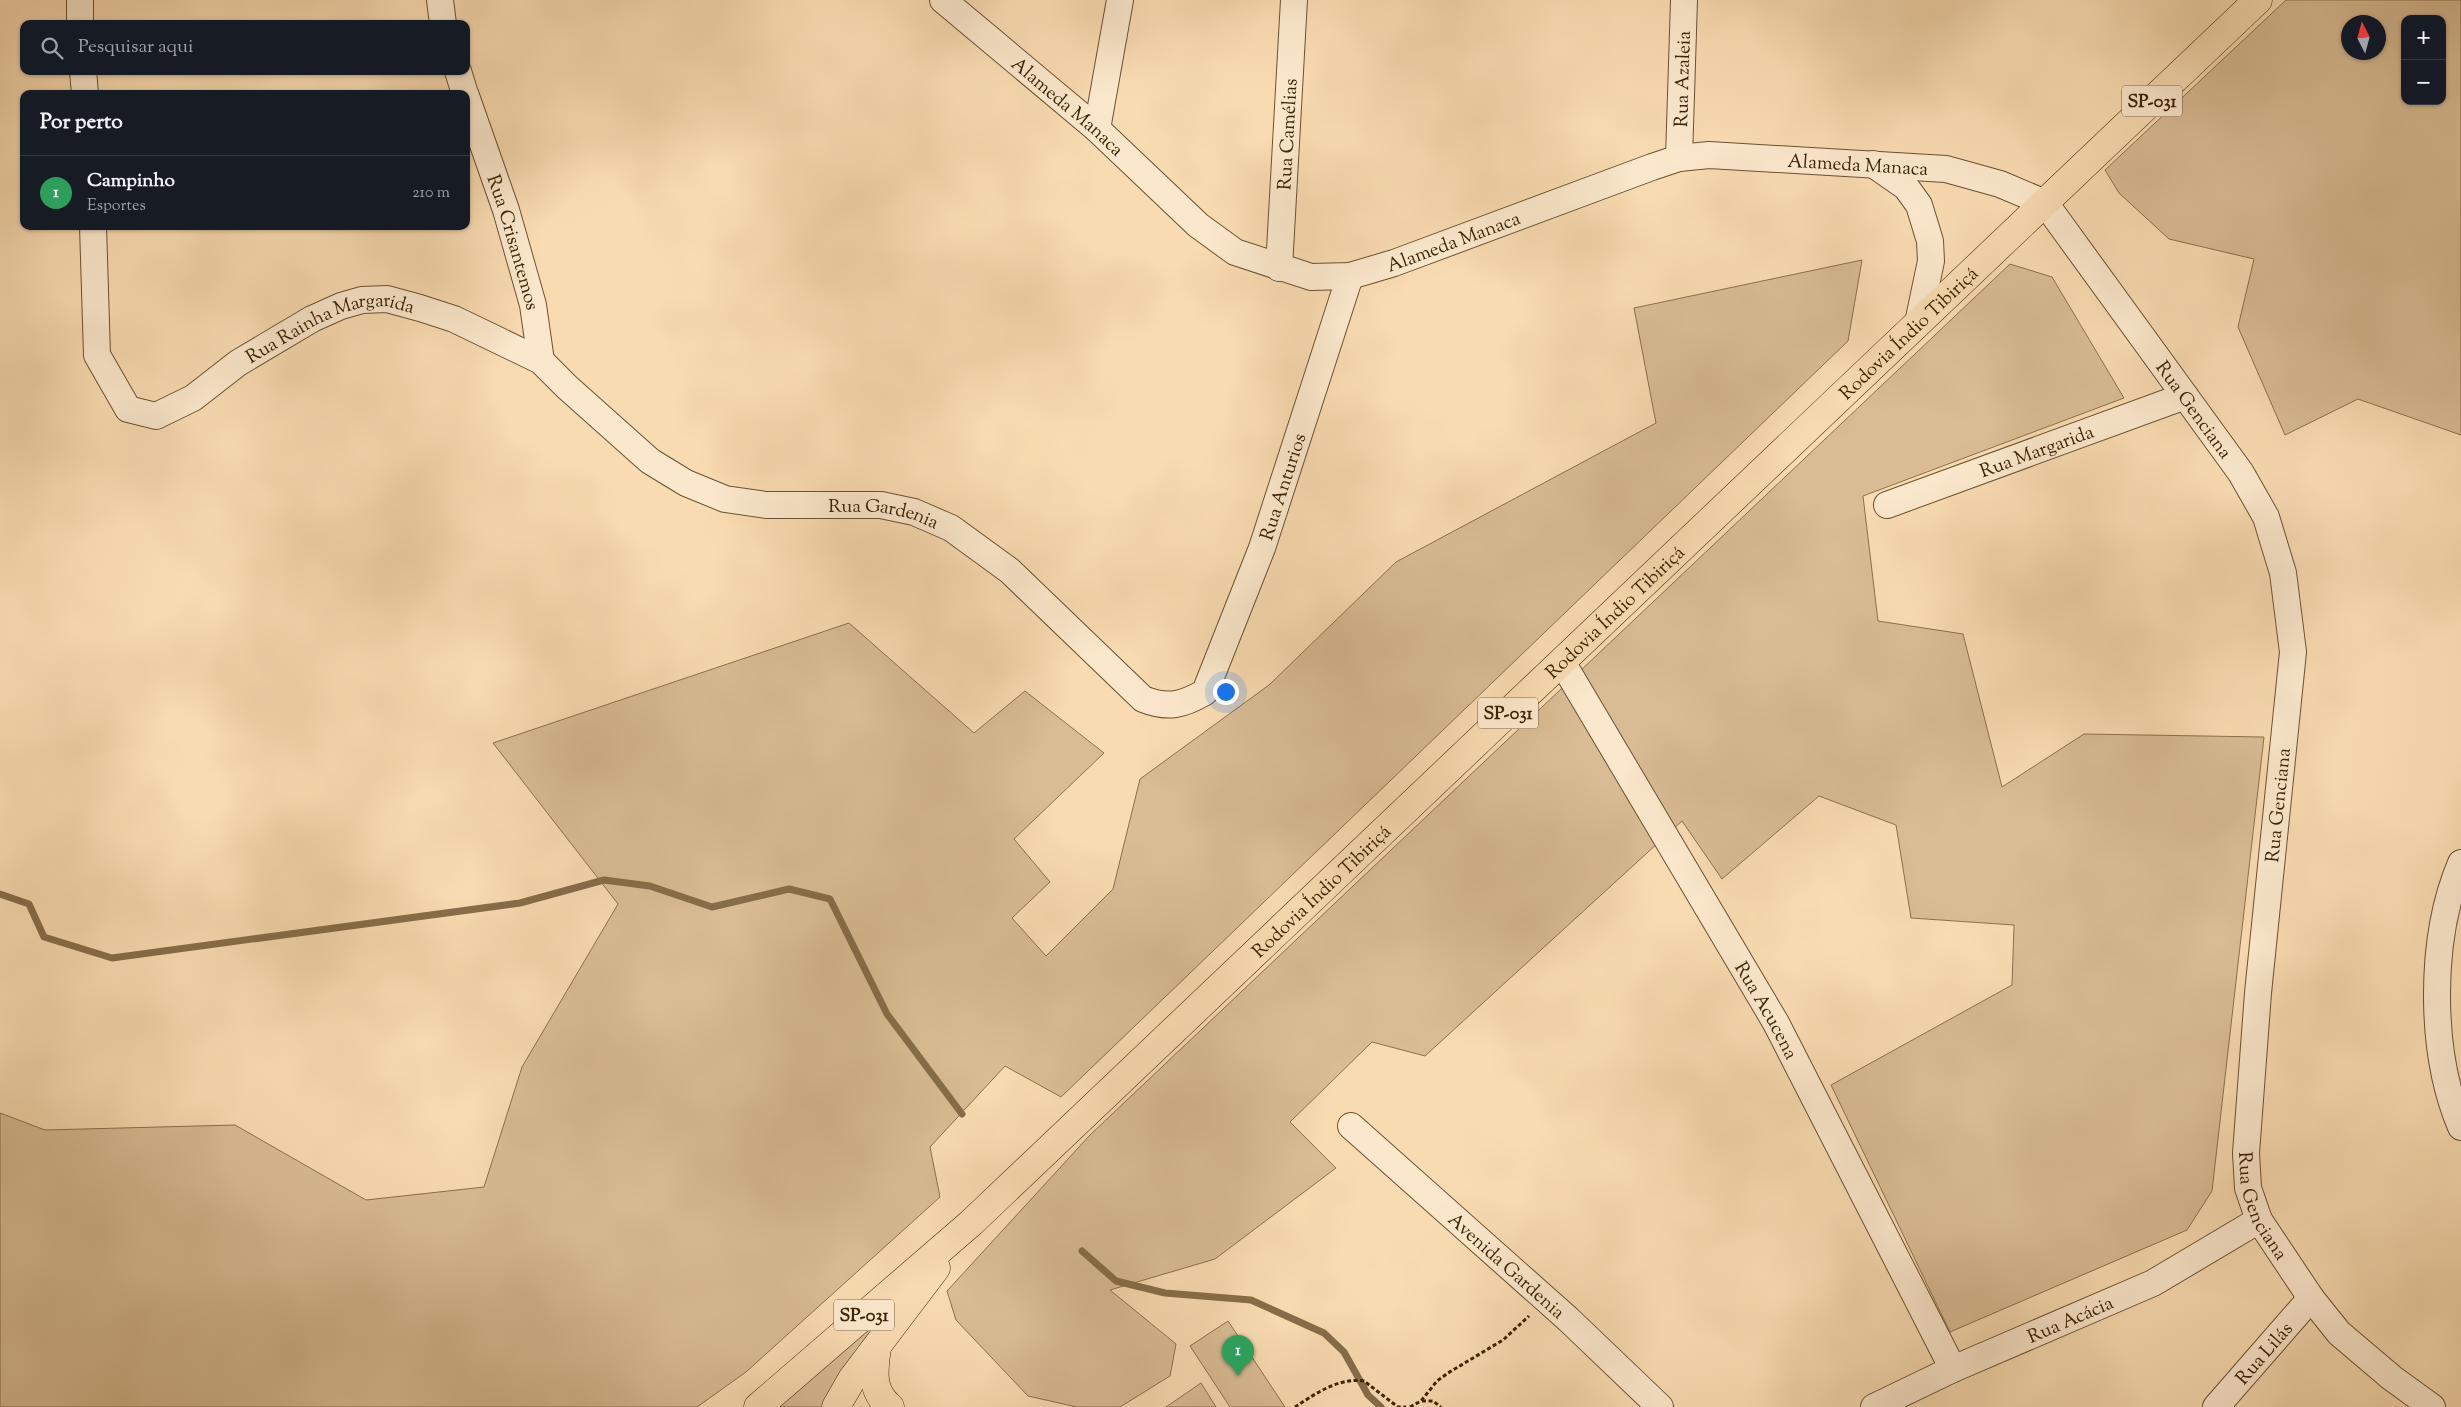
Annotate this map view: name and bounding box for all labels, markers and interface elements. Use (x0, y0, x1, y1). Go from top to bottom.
north arrow (2341, 15, 2386, 60)
map controls (2401, 15, 2446, 105)
button: + (2401, 15, 2446, 60)
search box (20, 20, 470, 75)
street label: Rua Azaleia (1669, 30, 1699, 128)
icon: search (38, 34, 66, 62)
text: Pesquisar aqui (78, 34, 193, 61)
street label: Alameda Manaca (1004, 52, 1129, 164)
button: − (2401, 60, 2446, 105)
street label: Rua Camélias (1272, 78, 1306, 191)
road number: SP-031 (2122, 85, 2182, 116)
text: Por perto (40, 108, 123, 138)
street label: Alameda Manaca (1787, 149, 1929, 184)
text: Campinho (87, 168, 175, 195)
street label: Rua Crisantemos (479, 171, 545, 312)
text: 1 (53, 182, 59, 205)
text: 210 m (412, 182, 450, 205)
text: Esportes (87, 195, 146, 218)
street label: Alameda Manaca (1383, 206, 1525, 281)
street label: Rodovia Índio Tibiriçá (1834, 261, 1985, 407)
street label: Rua Rainha Margarida (241, 288, 417, 372)
street label: Rua Genciana (2148, 356, 2238, 465)
street label: Rua Margarida (1976, 419, 2098, 486)
street label: Rua Anturios (1254, 430, 1314, 544)
street label: Rua Gardenia (828, 494, 943, 537)
street label: Rodovia Índio Tibiriçá (1540, 540, 1692, 686)
your location (1213, 679, 1239, 705)
road number: SP-031 (1478, 698, 1538, 728)
street label: Rua Genciana (2260, 746, 2299, 864)
street label: Rodovia Índio Tibiriçá (1247, 819, 1398, 965)
street label: Rua Acucena (1727, 957, 1803, 1065)
street label: Rua Genciana (2230, 1151, 2293, 1266)
street label: Avenida Gardenia (1441, 1207, 1570, 1326)
street label: Rua Acácia (2024, 1290, 2118, 1351)
road number: SP-031 (834, 1300, 894, 1330)
street label: Rua Lilás (2230, 1317, 2300, 1392)
pin: 1 (1222, 1335, 1254, 1376)

